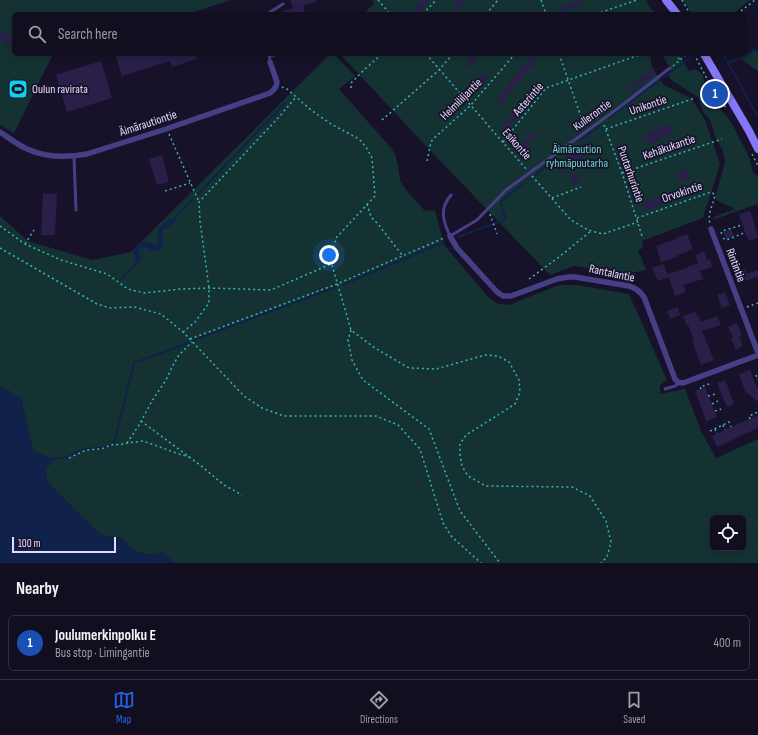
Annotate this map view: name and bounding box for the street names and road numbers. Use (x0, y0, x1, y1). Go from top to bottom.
street label: Helmililjantie (437, 75, 486, 123)
street label: Asterintie (509, 79, 547, 120)
street label: Unikontie (627, 92, 669, 119)
street label: Kullerontie (570, 96, 615, 134)
street label: Äimärautiontie (117, 107, 179, 140)
street label: Esikontie (499, 126, 534, 163)
street label: Kehäkukantie (641, 131, 698, 163)
street label: Puutarhurintie (614, 144, 647, 204)
street label: Orvokintie (660, 179, 704, 206)
street label: Rintintie (722, 246, 749, 284)
street label: Rantalantie (588, 261, 636, 286)

